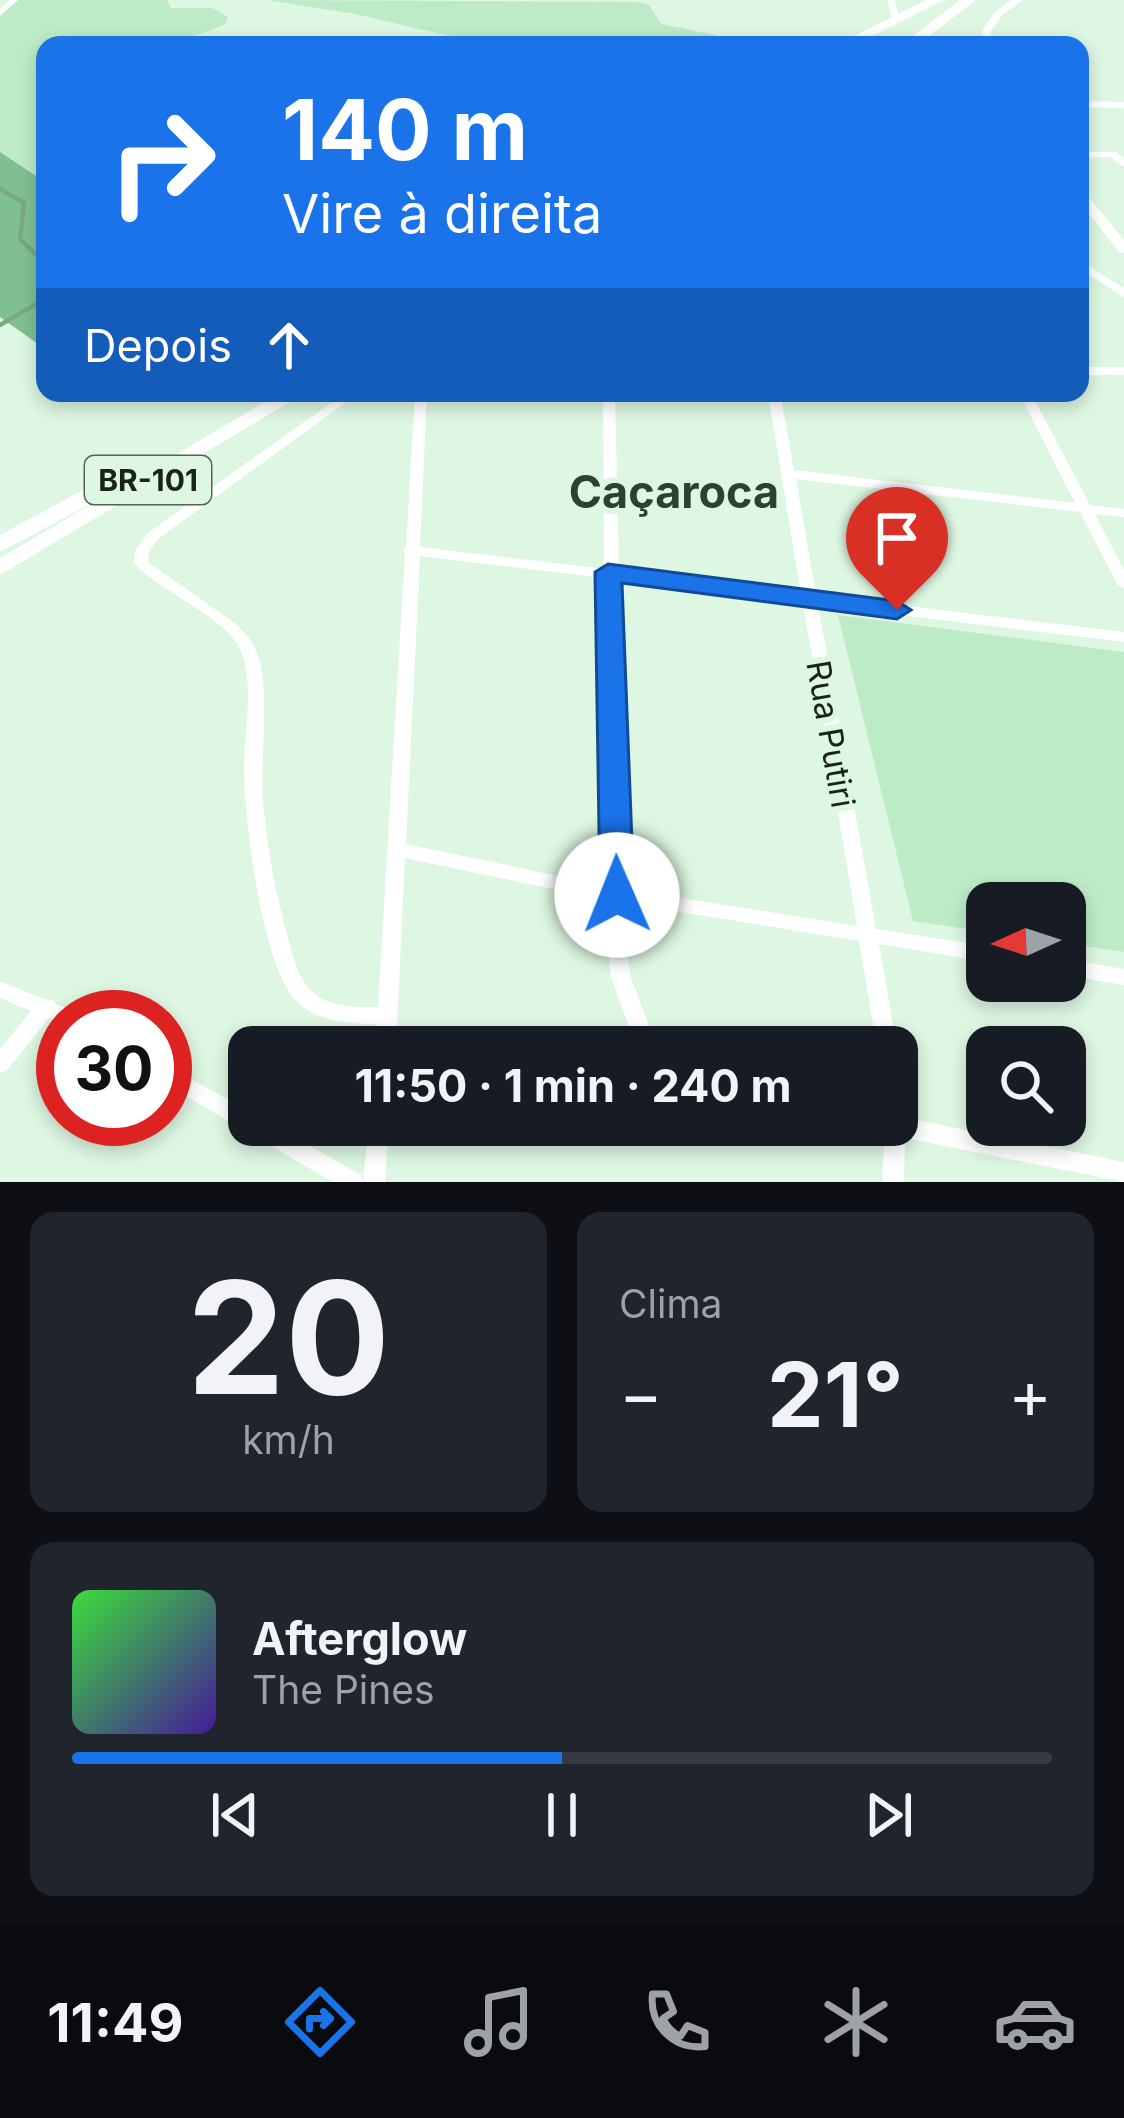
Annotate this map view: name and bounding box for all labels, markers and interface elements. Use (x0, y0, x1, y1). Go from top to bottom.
text: 140 m (282, 79, 528, 180)
icon: right (84, 84, 240, 240)
text: Vire à direita (282, 181, 602, 246)
icon: ahead (256, 312, 322, 378)
text: Depois (84, 318, 232, 373)
road number: BR-101 (85, 456, 211, 504)
district label: Caçaroca (569, 464, 779, 519)
pin (846, 487, 948, 610)
icon: arrive (864, 505, 930, 571)
street label: Rua Putiri (798, 657, 864, 811)
position arrow (554, 832, 680, 958)
north arrow (966, 882, 1086, 1002)
map controls (966, 882, 1086, 1146)
speed limit sign: 30 (36, 990, 192, 1146)
button: search (966, 1026, 1086, 1146)
text: 11:50 · 1 min · 240 m (354, 1058, 792, 1113)
text: 20 (187, 1243, 390, 1432)
text: Clima (619, 1280, 722, 1327)
text: 21° (767, 1340, 904, 1449)
text: − (619, 1354, 663, 1434)
text: + (1008, 1354, 1052, 1434)
text: km/h (242, 1416, 335, 1463)
text: Afterglow (252, 1611, 467, 1666)
text: The Pines (252, 1666, 435, 1713)
icon: previous (202, 1782, 268, 1848)
icon: pause (529, 1782, 595, 1848)
icon: next (856, 1782, 922, 1848)
icon: directions (278, 1980, 362, 2064)
icon: music (457, 1980, 541, 2064)
icon: phone (635, 1980, 719, 2064)
icon: climate (814, 1980, 898, 2064)
icon: car (993, 1980, 1077, 2064)
text: 11:49 (47, 1990, 184, 2055)

